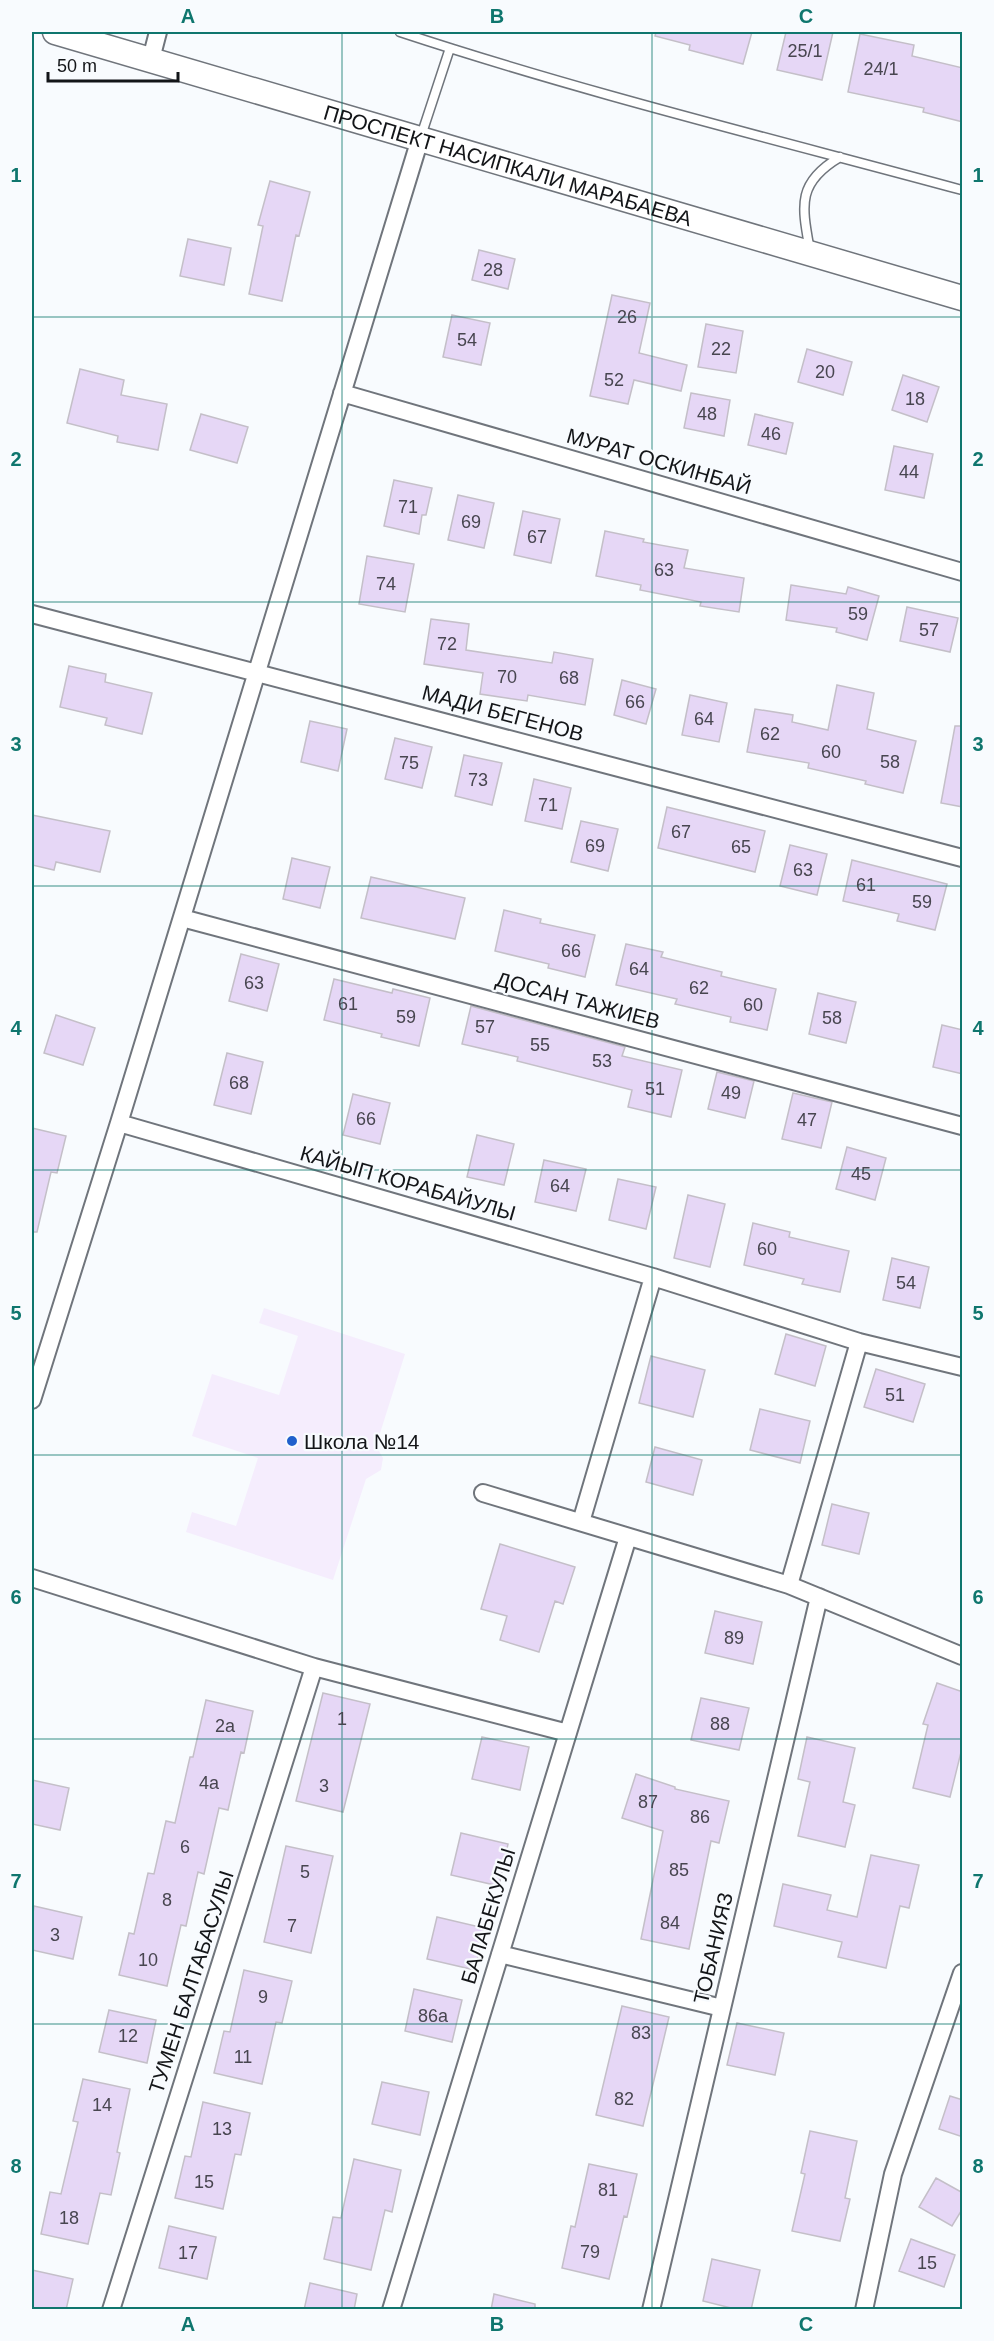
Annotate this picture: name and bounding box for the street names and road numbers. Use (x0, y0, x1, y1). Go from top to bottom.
street label: ПРОСПЕКТ НАСИПКАЛИ МАРАБАЕВА (321, 100, 695, 230)
street label: МУРАТ ОСКИНБАЙ (564, 424, 754, 498)
street label: МАДИ БЕГЕНОВ (420, 680, 586, 746)
street label: ДОСАН ТАЖИЕВ (493, 967, 663, 1033)
street label: КАЙЫП КОРАБАЙУЛЫ (298, 1141, 518, 1225)
street label: БАЛАБЕКУЛЫ (456, 1845, 520, 1987)
street label: ТУМЕН БАЛТАБАСУЛЫ (144, 1868, 238, 2096)
street label: ТОБАНИЯЗ (689, 1890, 737, 2006)

